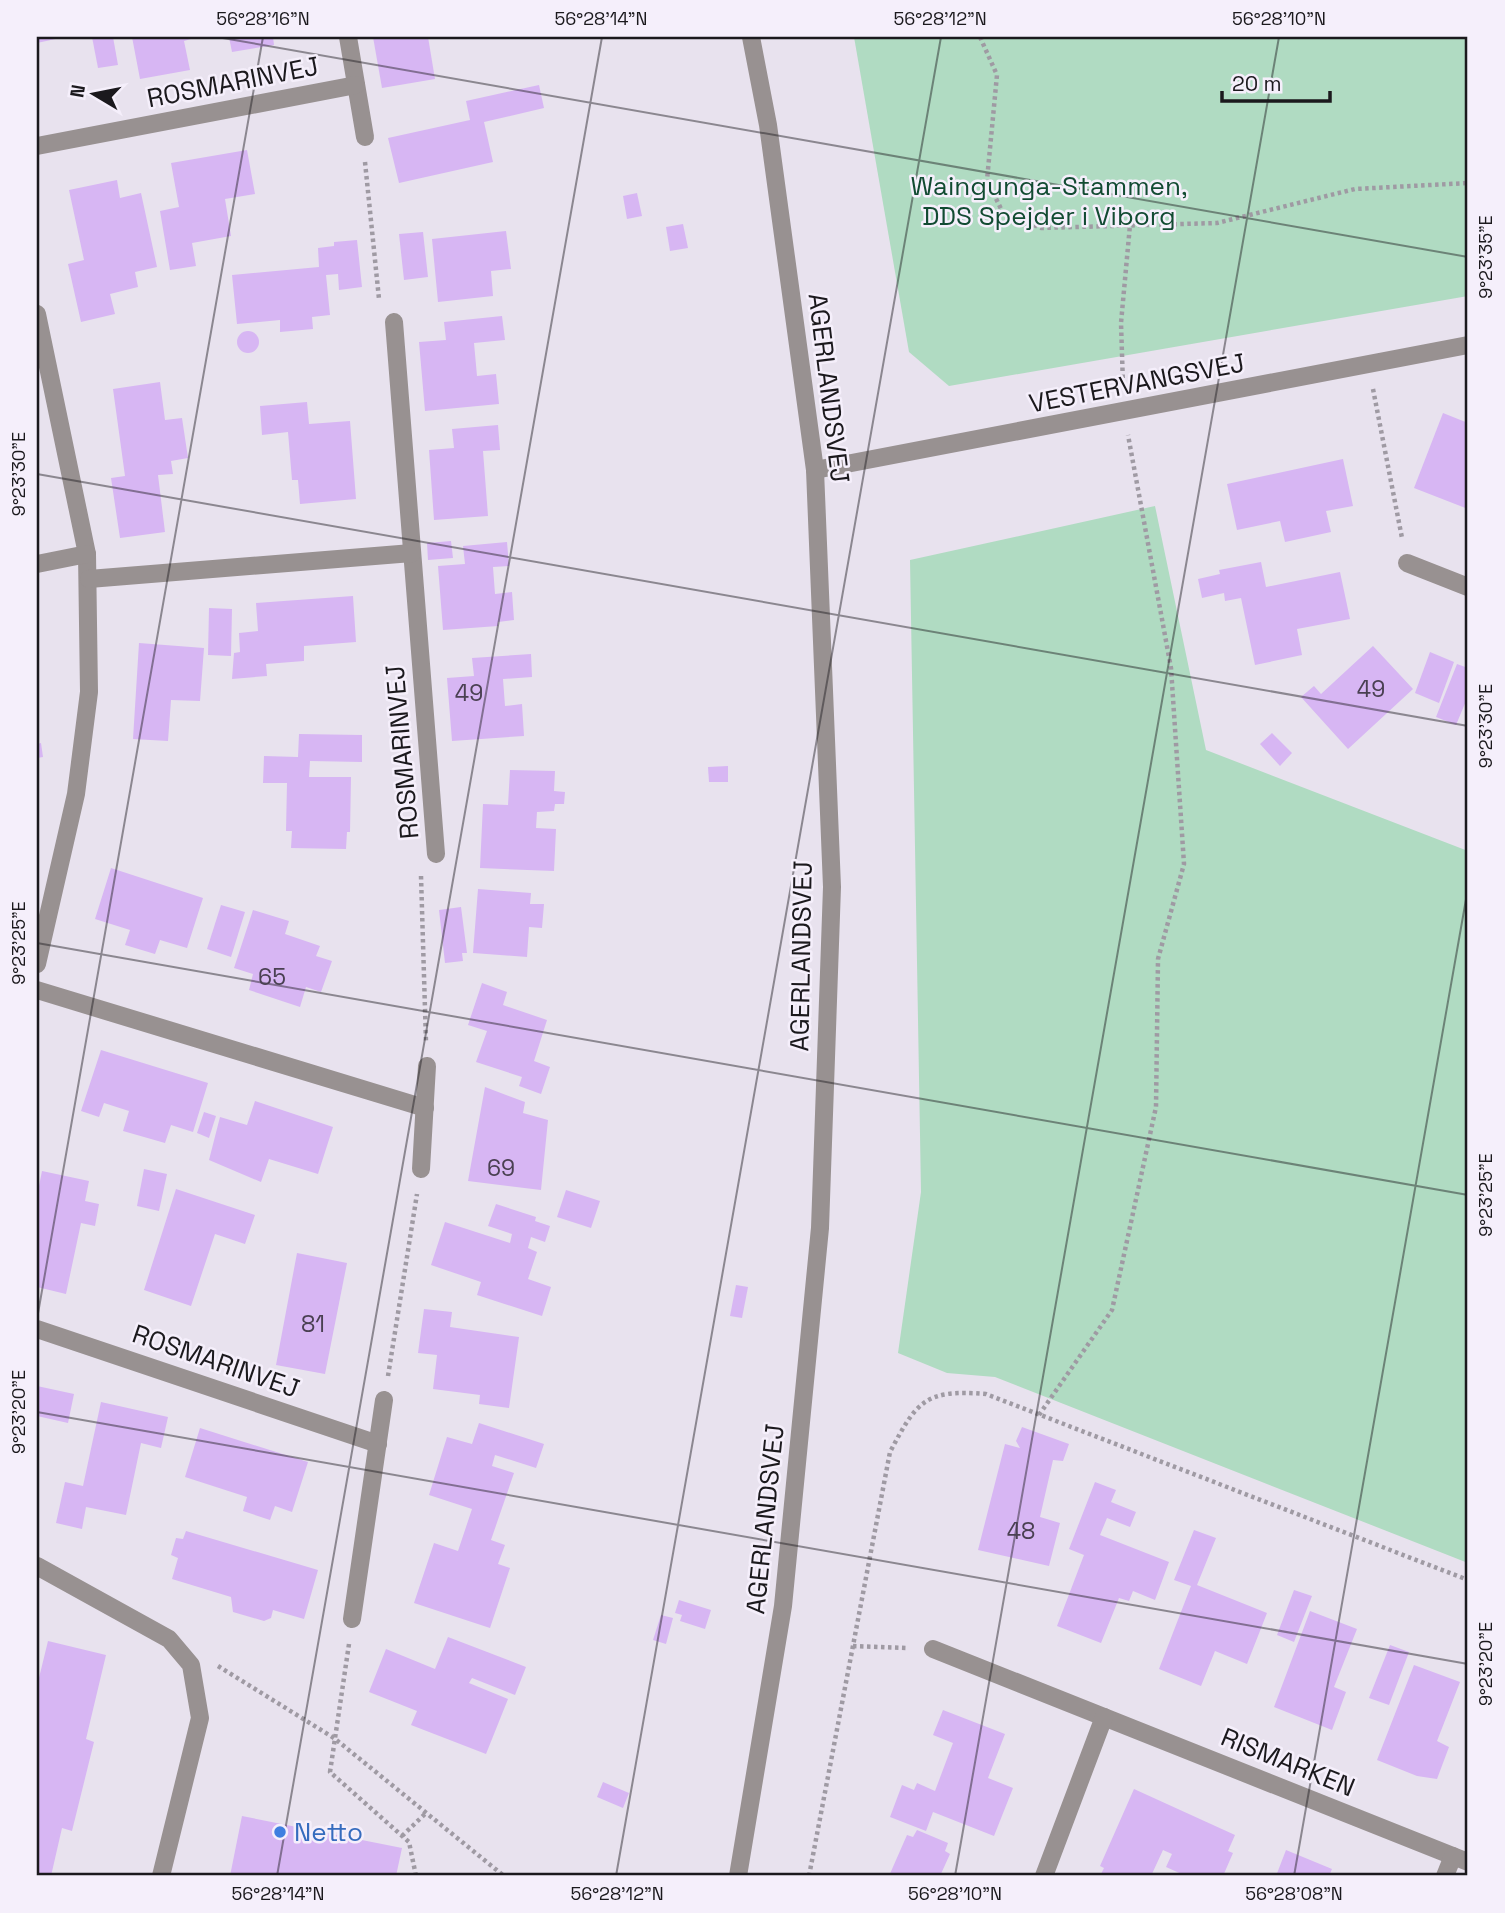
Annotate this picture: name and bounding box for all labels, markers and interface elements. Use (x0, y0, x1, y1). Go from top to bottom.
text: 56°28'16"N (216, 7, 310, 30)
text: 56°28'14"N (555, 7, 647, 30)
text: 56°28'12"N (893, 7, 987, 30)
text: 56°28'10"N (1232, 7, 1326, 30)
street label: ROSMARINVEJ (144, 49, 322, 115)
north arrow (60, 60, 130, 130)
scale bar (1222, 60, 1330, 104)
text: 20 m (1232, 70, 1282, 97)
text: N (64, 83, 91, 100)
park label: Waingunga-Stammen, DDS Spejder i Viborg (911, 169, 1187, 233)
text: 9°23'35"E (1474, 215, 1497, 299)
street label: AGERLANDSVEJ (800, 291, 858, 485)
street label: VESTERVANGSVEJ (1026, 345, 1248, 421)
text: 9°23'30"E (7, 432, 30, 516)
street label: ROSMARINVEJ (377, 663, 427, 841)
house number: 49 (1357, 674, 1385, 704)
house number: 49 (455, 678, 483, 708)
text: 9°23'30"E (1474, 684, 1497, 768)
street label: AGERLANDSVEJ (782, 860, 820, 1052)
text: 9°23'25"E (7, 901, 30, 985)
house number: 65 (258, 962, 286, 992)
house number: 69 (487, 1153, 515, 1183)
text: 9°23'25"E (1474, 1153, 1497, 1237)
house number: 81 (301, 1309, 325, 1339)
street label: ROSMARINVEJ (128, 1316, 304, 1406)
text: 9°23'20"E (7, 1370, 30, 1454)
street label: AGERLANDSVEJ (738, 1422, 792, 1616)
house number: 48 (1007, 1516, 1035, 1546)
text: 9°23'20"E (1474, 1622, 1497, 1706)
street label: RISMARKEN (1216, 1720, 1360, 1804)
place label: Netto (294, 1815, 363, 1849)
marker: Netto (272, 1824, 288, 1840)
text: 56°28'14"N (232, 1882, 324, 1905)
text: 56°28'12"N (570, 1882, 664, 1905)
text: 56°28'10"N (908, 1882, 1002, 1905)
text: 56°28'08"N (1245, 1882, 1343, 1905)

